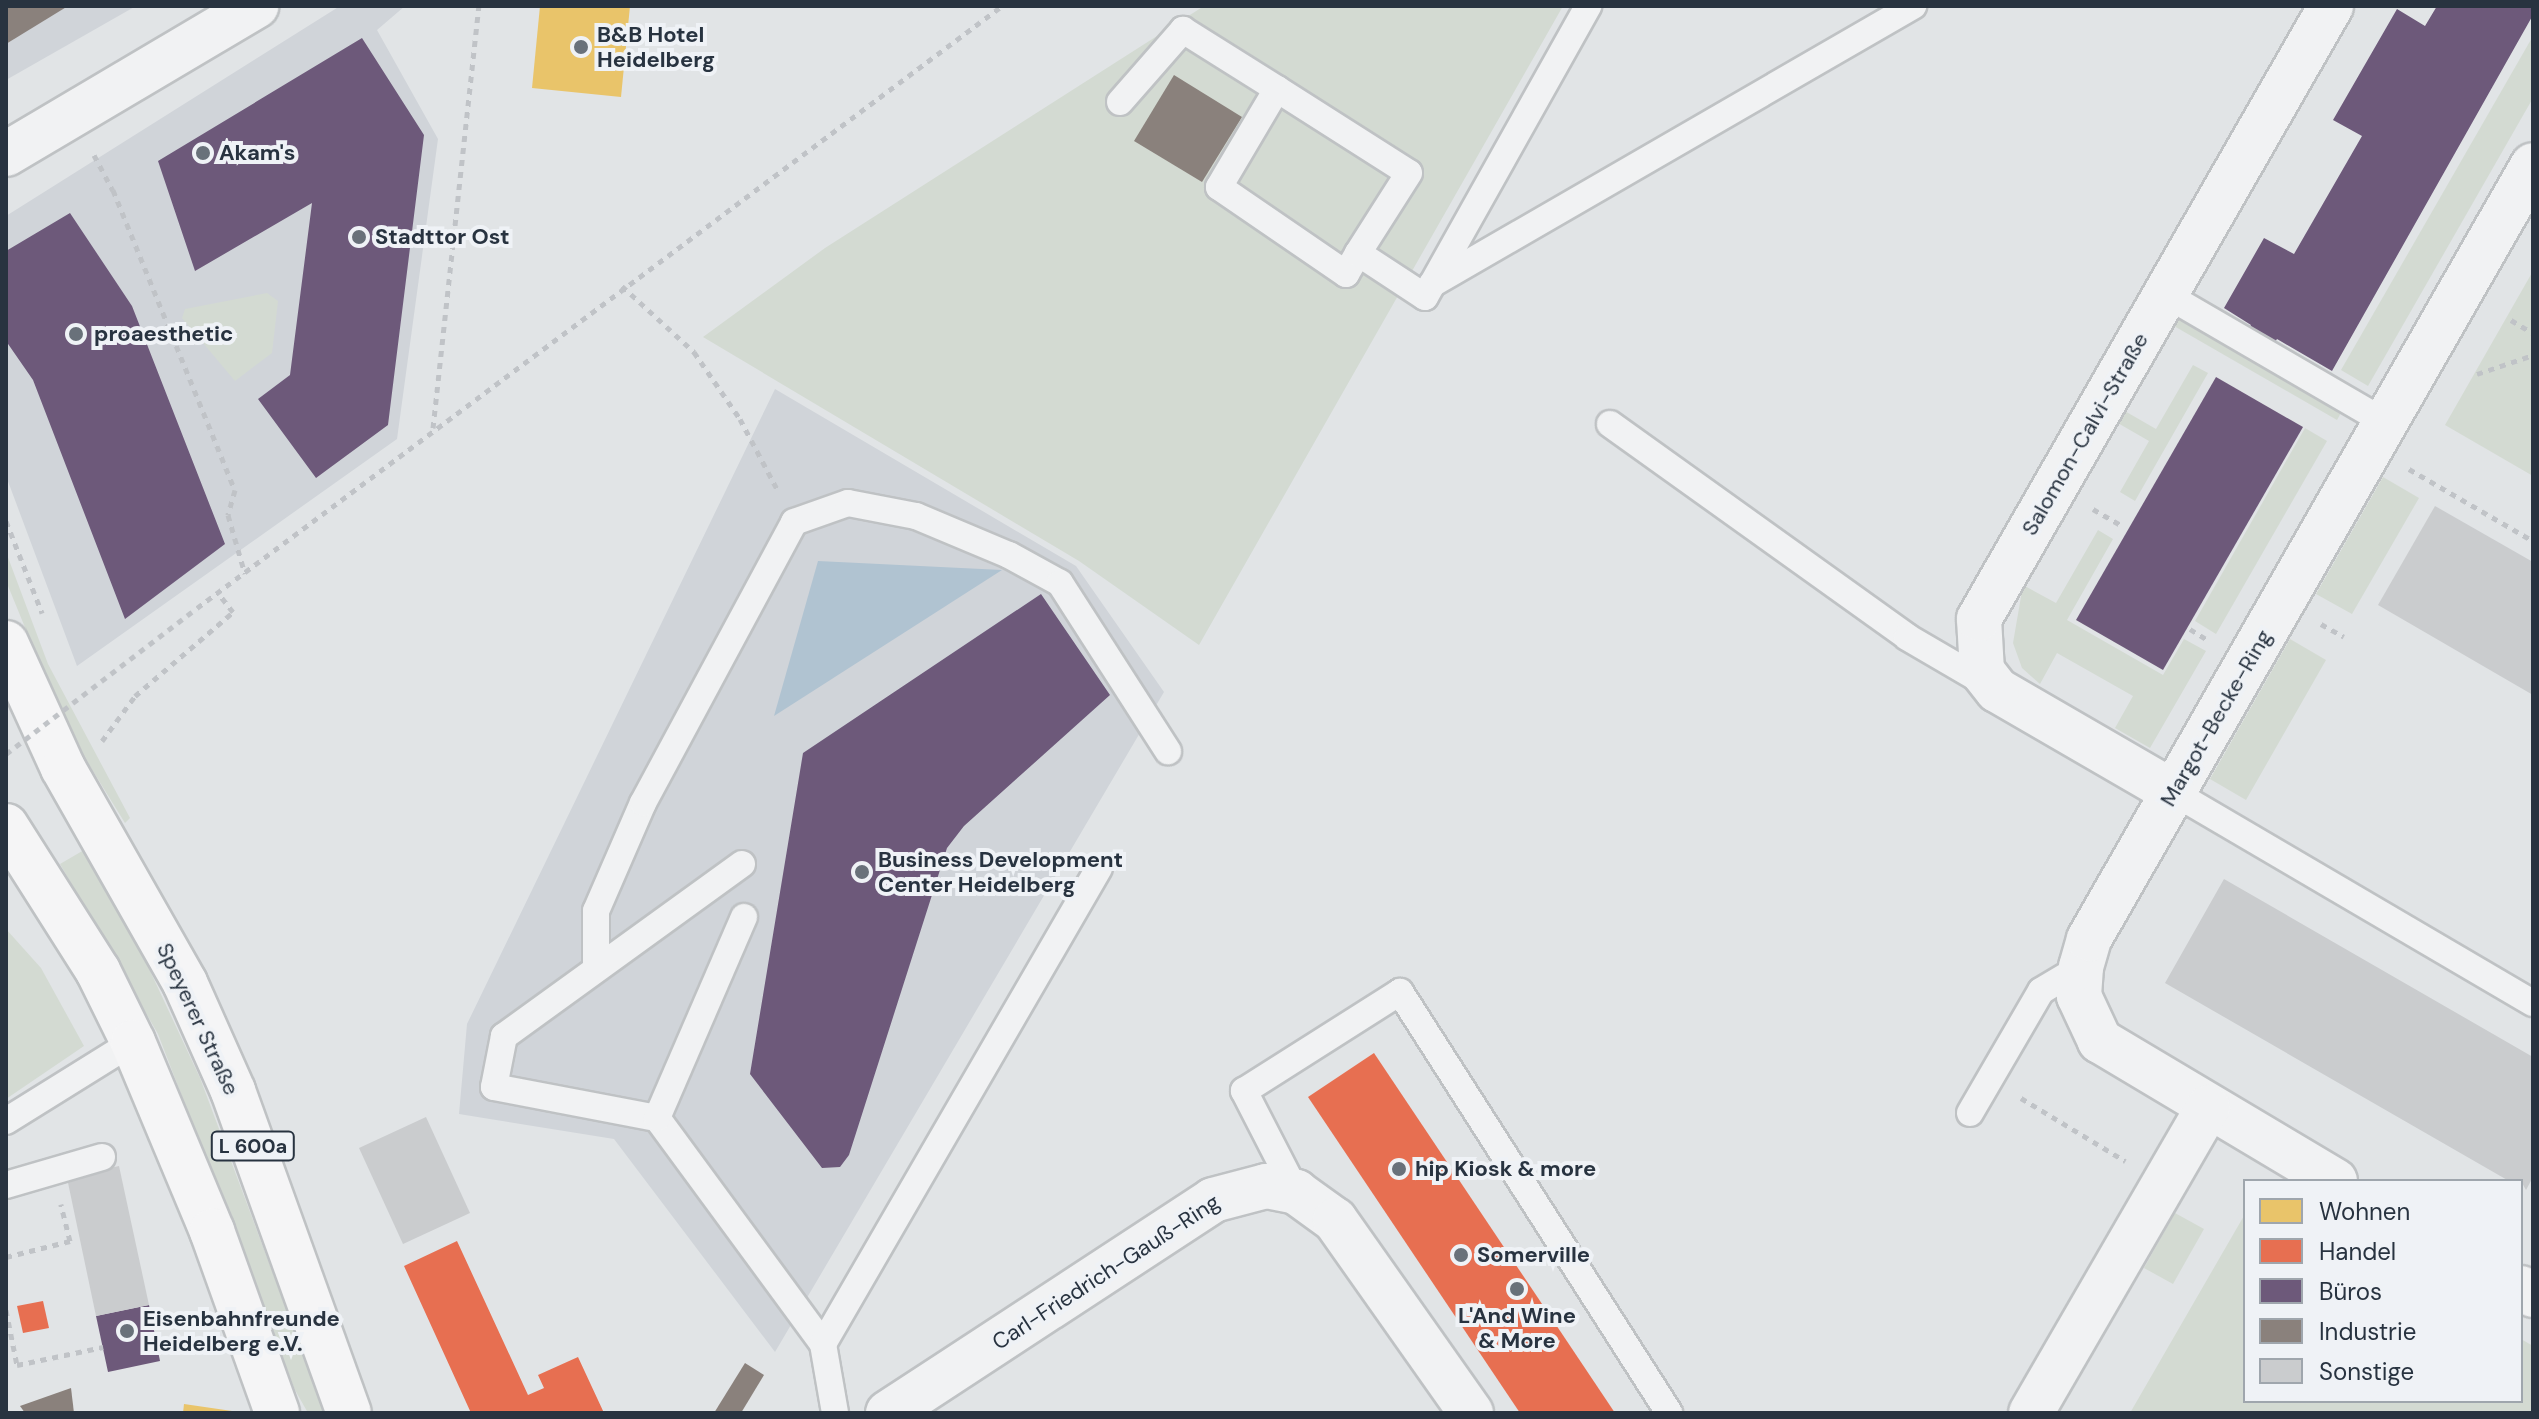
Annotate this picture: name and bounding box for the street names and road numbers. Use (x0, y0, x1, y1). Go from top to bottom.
street label: Salomon-Calvi-Straße (2016, 328, 2154, 540)
street label: Margot-Becke-Ring (2155, 625, 2277, 811)
street label: Speyerer Straße (151, 939, 245, 1099)
road number: L 600a (209, 1130, 297, 1162)
street label: Carl-Friedrich-Gauß-Ring (987, 1189, 1225, 1355)

